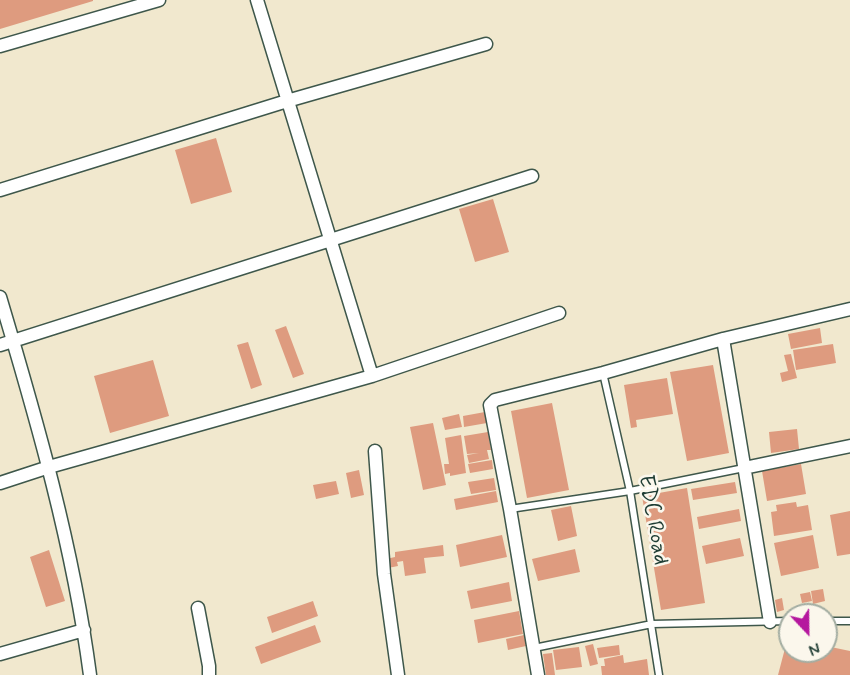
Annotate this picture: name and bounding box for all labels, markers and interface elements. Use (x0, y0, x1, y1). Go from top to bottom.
street label: EDC Road (631, 473, 673, 567)
north arrow (778, 603, 838, 663)
text: N (805, 637, 823, 660)

